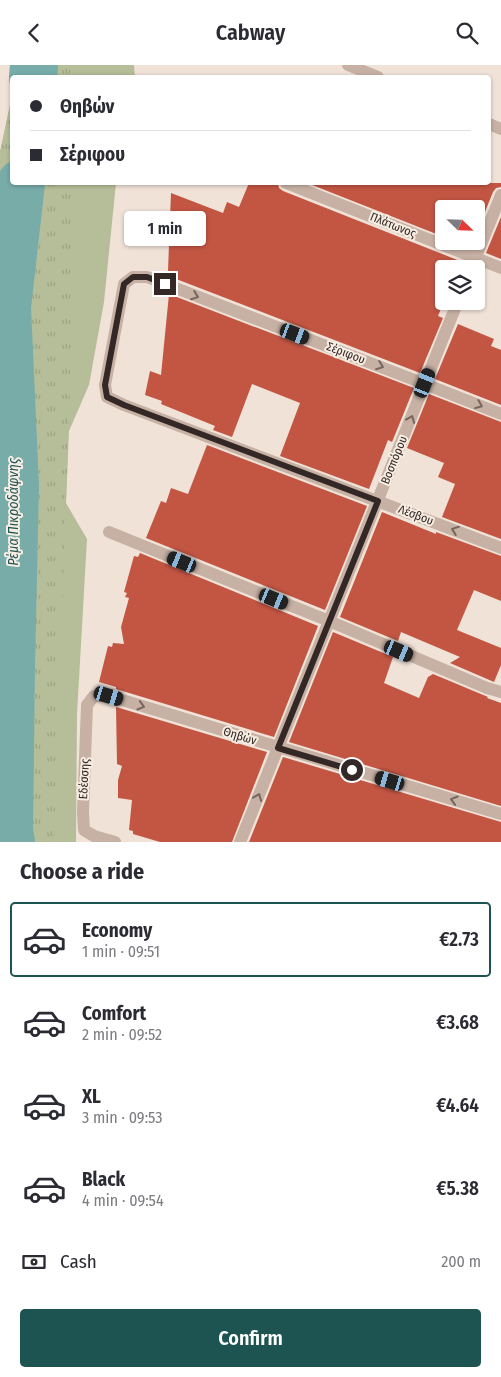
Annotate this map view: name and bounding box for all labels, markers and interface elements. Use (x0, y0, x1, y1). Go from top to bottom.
icon: back (20, 19, 48, 47)
text: Cabway (216, 19, 285, 46)
icon: search (453, 19, 481, 47)
text: Θηβών (60, 95, 114, 118)
text: Σέριφου (60, 143, 125, 166)
north arrow (435, 200, 485, 250)
map controls (435, 200, 485, 310)
street label: Πλάτωνος (368, 209, 418, 241)
callout: 1 min (124, 211, 206, 247)
text: 1 min (148, 219, 182, 238)
button: layers (435, 260, 485, 310)
route end (154, 273, 176, 295)
one-way arrow (191, 290, 199, 300)
car (278, 322, 311, 346)
street label: Σέριφου (325, 339, 367, 367)
one-way arrow (375, 360, 384, 370)
car (412, 366, 437, 400)
one-way arrow (475, 400, 483, 410)
one-way arrow (405, 415, 415, 424)
street label: Βοσπόρου (378, 434, 410, 486)
water label: Ρέμα Πικροδάφνης (5, 457, 22, 566)
street label: Λέσβου (396, 502, 436, 528)
one-way arrow (452, 526, 460, 536)
car (165, 549, 198, 575)
car (257, 586, 290, 612)
car (382, 638, 415, 664)
car (92, 684, 125, 708)
one-way arrow (136, 700, 145, 710)
street label: Θηβών (222, 724, 259, 748)
street label: Εδέσσης (76, 758, 92, 800)
route start (341, 759, 363, 781)
car (373, 769, 406, 793)
one-way arrow (252, 793, 263, 802)
one-way arrow (451, 795, 459, 805)
text: Choose a ride (20, 858, 144, 885)
icon: car (22, 917, 67, 962)
text: Economy (82, 919, 152, 942)
text: €2.73 (439, 928, 479, 951)
text: 1 min · 09:51 (82, 942, 160, 961)
icon: car (22, 1000, 67, 1045)
text: Comfort (82, 1002, 146, 1025)
text: €3.68 (436, 1011, 479, 1034)
text: 2 min · 09:52 (82, 1025, 162, 1044)
icon: car (22, 1083, 67, 1128)
text: XL (82, 1085, 101, 1108)
text: €4.64 (436, 1094, 479, 1117)
text: 3 min · 09:53 (82, 1108, 163, 1127)
icon: car (22, 1166, 67, 1211)
text: Black (82, 1168, 125, 1191)
text: €5.38 (436, 1177, 479, 1200)
text: 4 min · 09:54 (82, 1191, 164, 1210)
icon: cash (20, 1248, 48, 1276)
text: Cash (60, 1250, 97, 1273)
text: 200 m (441, 1252, 481, 1271)
button: Confirm (20, 1309, 481, 1367)

